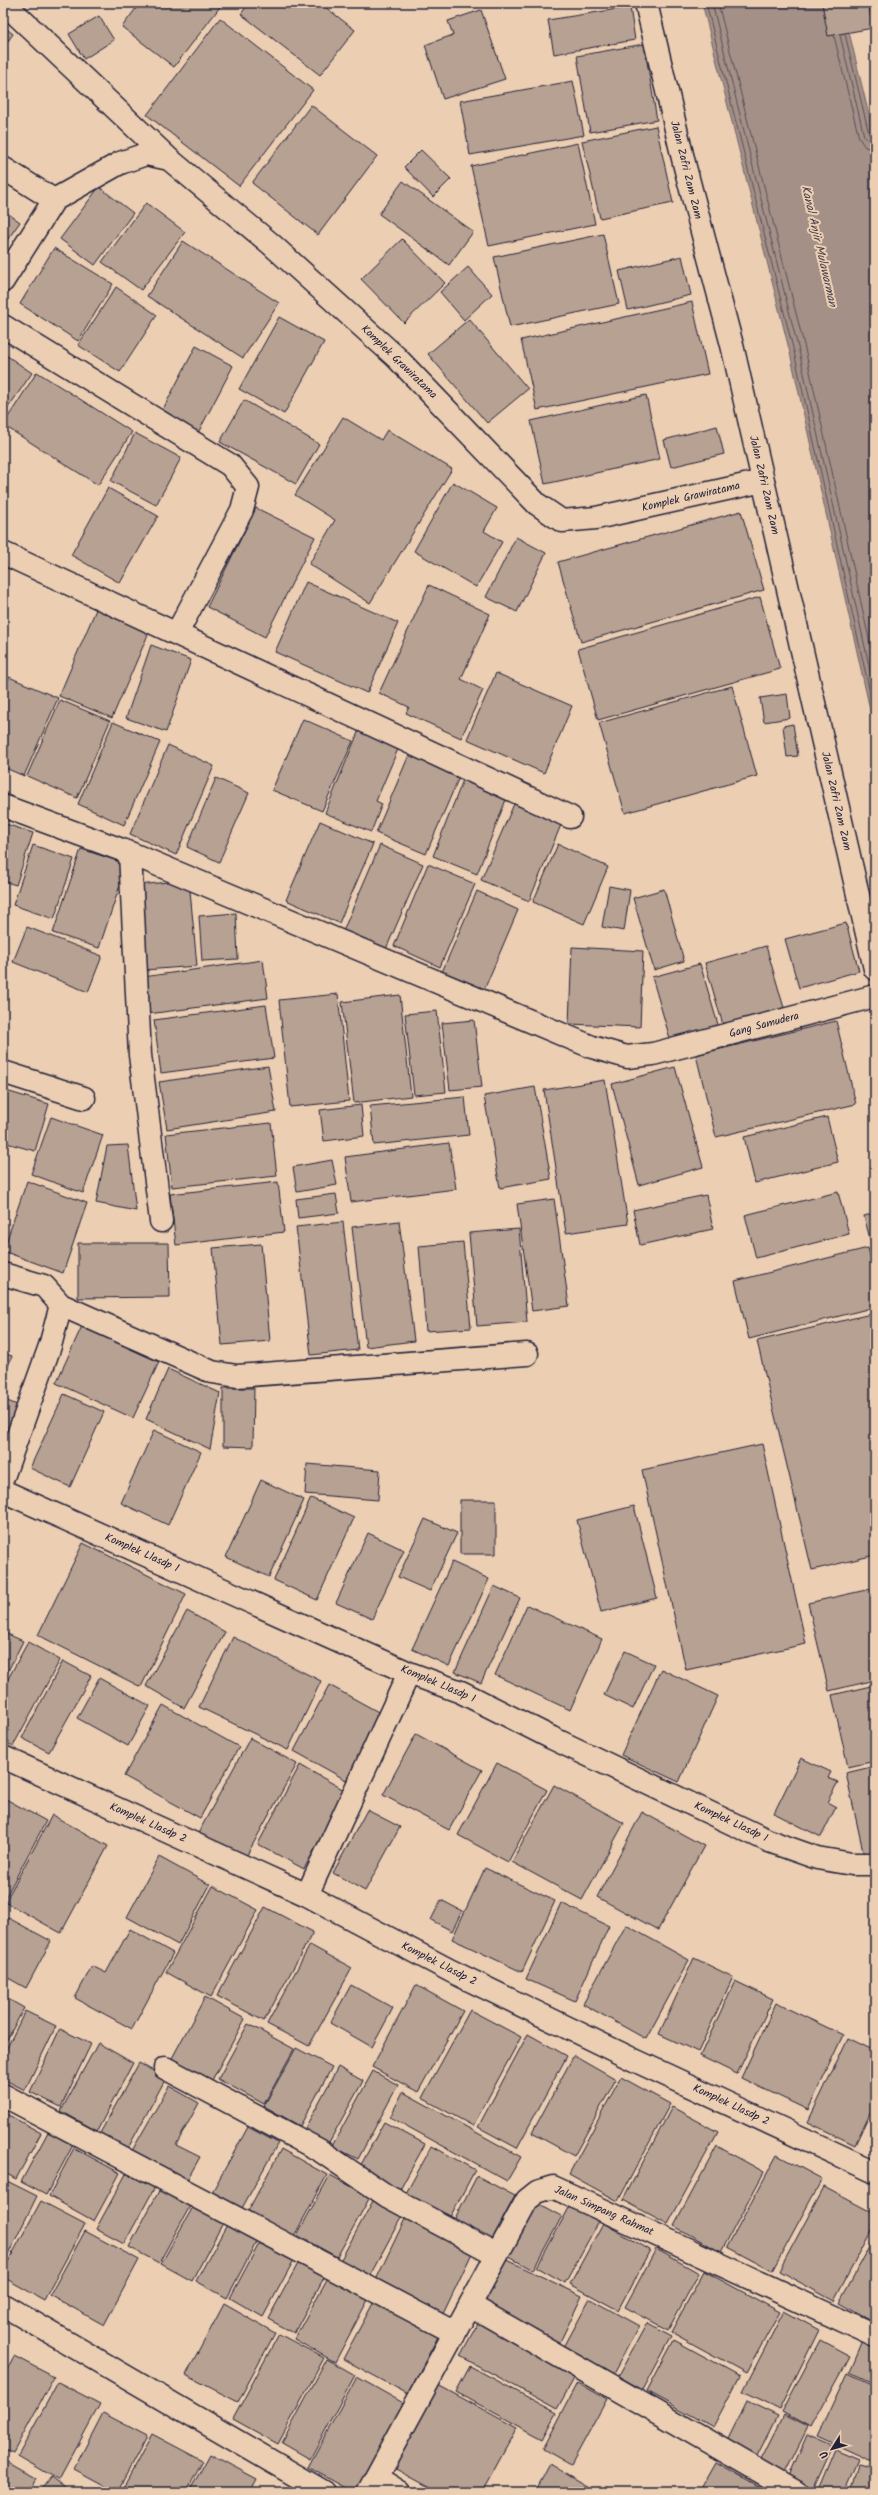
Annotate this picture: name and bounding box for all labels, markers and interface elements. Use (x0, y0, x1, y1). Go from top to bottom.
street label: Jalan Zafri Zam Zam (665, 119, 707, 221)
water label: Kanal Anjir Mulawarman (796, 183, 843, 310)
street label: Komplek Grawiratama (357, 321, 441, 403)
street label: Jalan Zafri Zam Zam (744, 434, 784, 537)
street label: Komplek Grawiratama (640, 477, 742, 517)
street label: Jalan Zafri Zam Zam (816, 750, 856, 853)
street label: Gang Samudera (727, 1007, 801, 1043)
street label: Komplek Llasdp 1 (102, 1529, 182, 1577)
street label: Komplek Llasdp 1 (398, 1660, 478, 1708)
street label: Komplek Llasdp 1 (691, 1797, 771, 1847)
street label: Komplek Llasdp 2 (107, 1798, 189, 1848)
street label: Komplek Llasdp 2 (398, 1937, 480, 1991)
street label: Komplek Llasdp 2 (690, 2079, 772, 2131)
street label: Jalan Simpang Rahmat (551, 2181, 657, 2241)
north arrow (812, 2429, 852, 2469)
text: U (815, 2446, 834, 2462)

